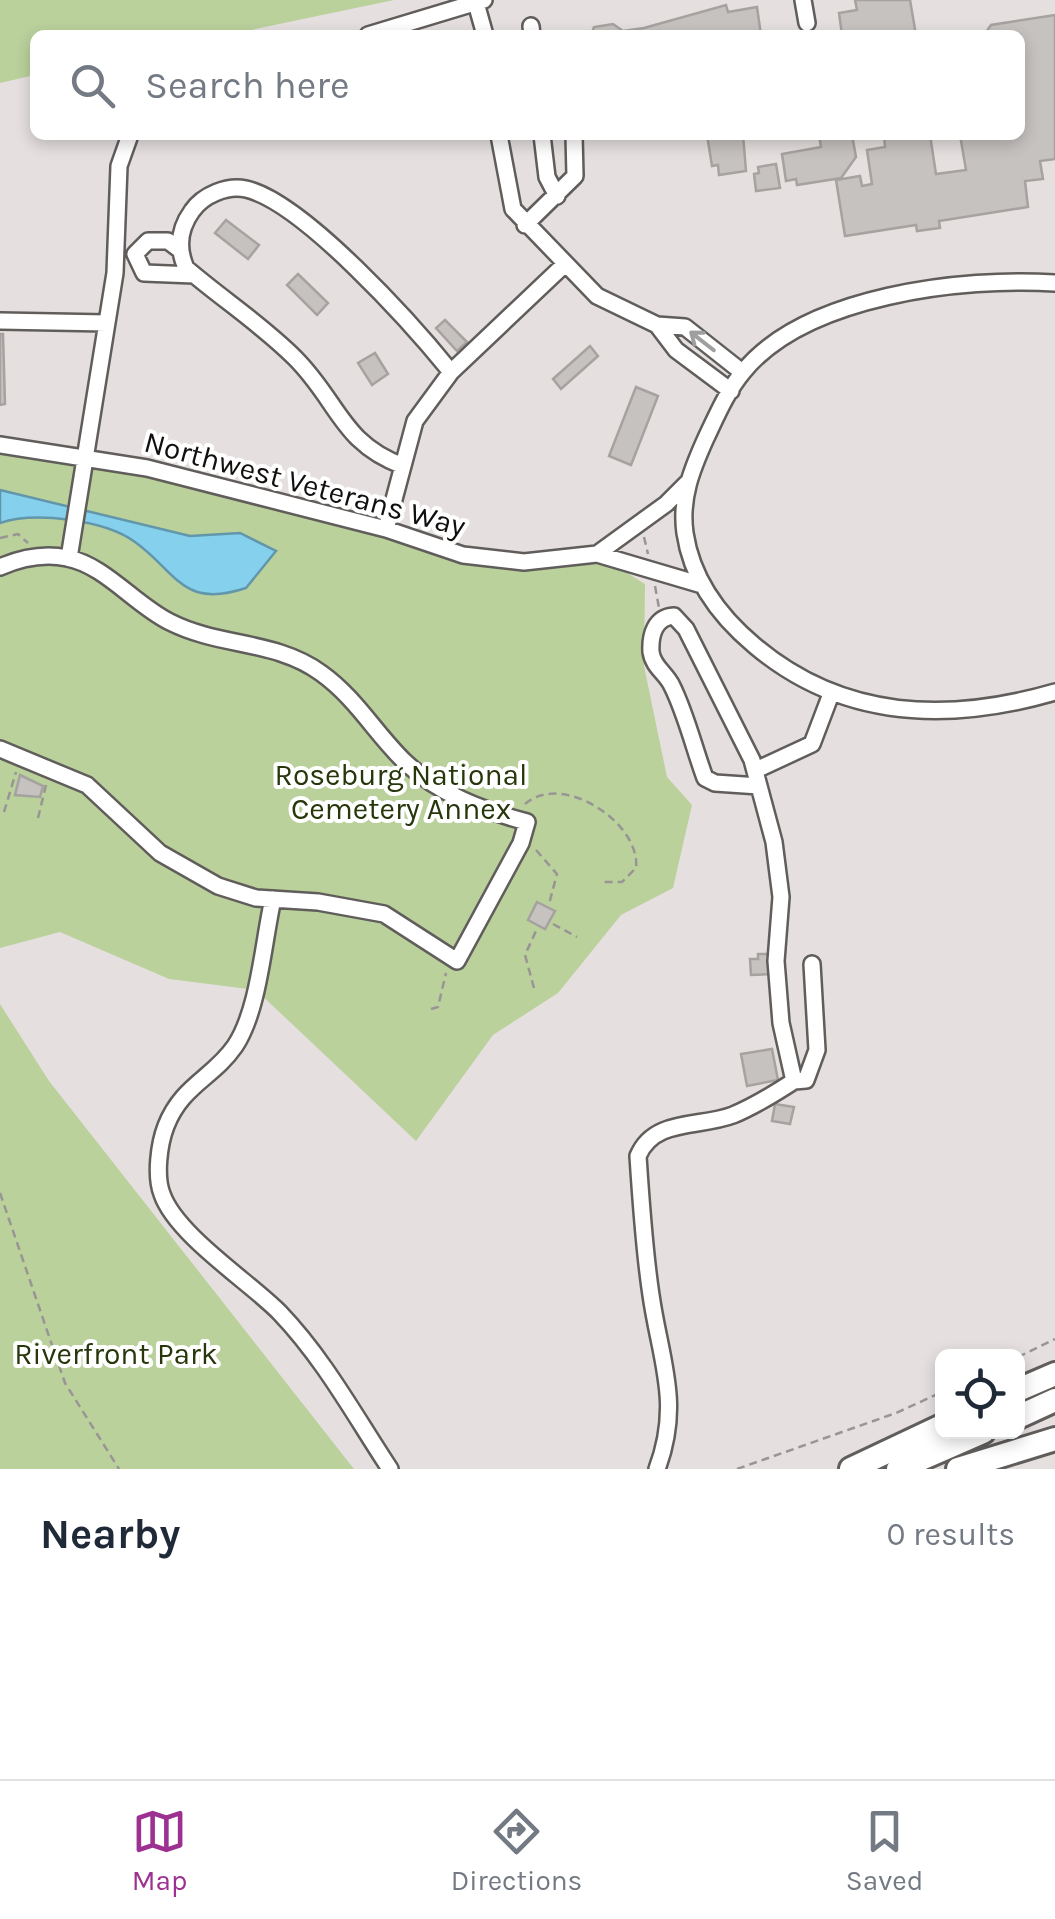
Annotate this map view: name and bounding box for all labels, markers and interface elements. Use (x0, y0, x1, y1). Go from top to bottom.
search box (30, 30, 1025, 140)
icon: search (65, 58, 120, 113)
text: Search here (145, 63, 349, 108)
one-way arrow (690, 330, 716, 352)
street label: Northwest Veterans Way (140, 424, 470, 544)
park label: Roseburg National Cemetery Annex (275, 757, 527, 827)
park label: Riverfront Park (14, 1336, 218, 1372)
map controls (935, 1349, 1025, 1439)
button: locate (935, 1349, 1025, 1439)
text: Nearby (40, 1509, 180, 1559)
text: 0 results (886, 1516, 1015, 1553)
tab: Map (132, 1804, 187, 1897)
tab: Directions (451, 1804, 582, 1897)
tab: Saved (846, 1804, 923, 1897)

